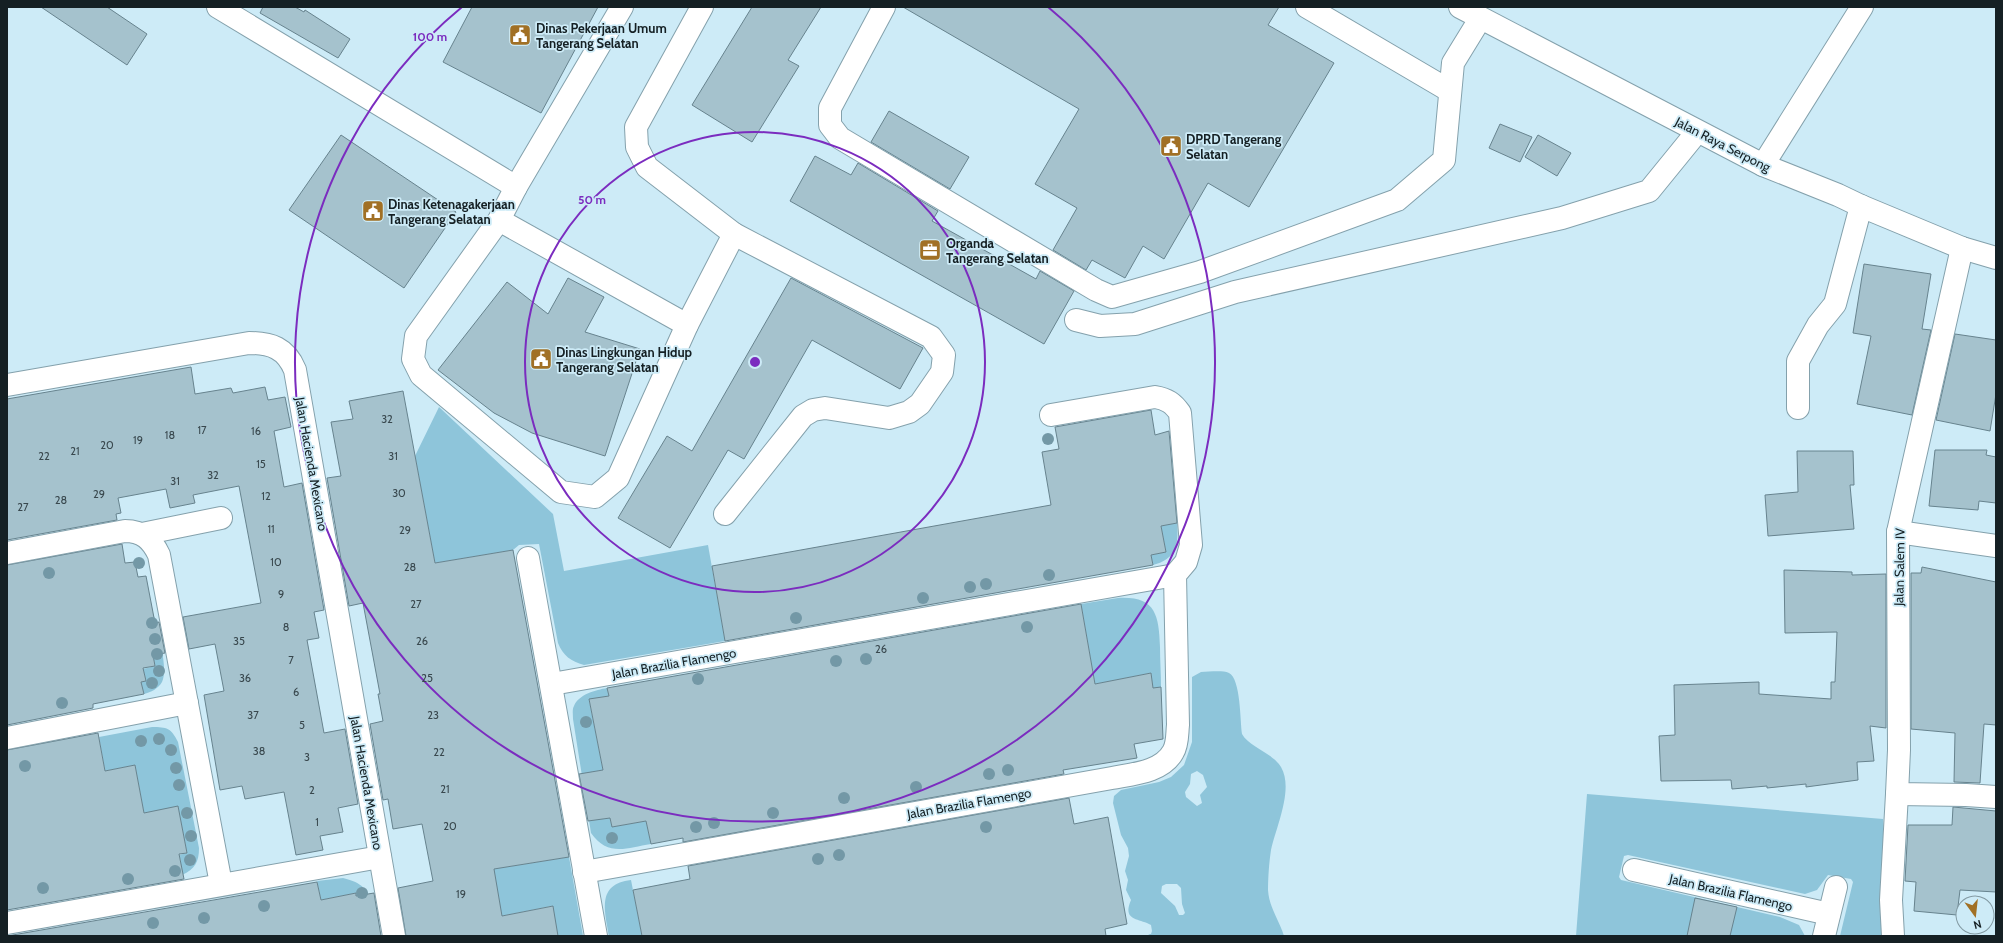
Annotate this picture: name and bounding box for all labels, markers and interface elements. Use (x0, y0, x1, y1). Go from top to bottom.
place label: Dinas Pekerjaan Umum Tangerang Selatan (536, 20, 667, 51)
public building icon: Dinas Pekerjaan Umum Tangerang Selatan (507, 22, 533, 48)
text: 100 m (413, 29, 447, 44)
street label: Jalan Raya Serpong (1672, 113, 1774, 175)
place label: DPRD Tangerang Selatan (1186, 131, 1282, 162)
public building icon: DPRD Tangerang Selatan (1158, 133, 1184, 159)
text: 50 m (578, 192, 606, 207)
place label: Dinas Ketenagakerjaan Tangerang Selatan (388, 196, 515, 227)
public building icon: Dinas Ketenagakerjaan Tangerang Selatan (360, 198, 386, 224)
place label: Organda Tangerang Selatan (946, 235, 1049, 266)
office icon: Organda Tangerang Selatan (917, 237, 943, 263)
place label: Dinas Lingkungan Hidup Tangerang Selatan (556, 344, 693, 375)
public building icon: Dinas Lingkungan Hidup Tangerang Selatan (528, 346, 554, 372)
centre of rings (748, 355, 762, 369)
street label: Jalan Hacienda Mexicano (292, 395, 332, 532)
house number: 32 (381, 412, 393, 426)
house number: 17 (197, 423, 207, 437)
house number: 16 (251, 424, 261, 438)
house number: 18 (165, 428, 175, 442)
house number: 19 (133, 433, 143, 447)
house number: 20 (100, 438, 114, 452)
house number: 21 (70, 444, 80, 458)
house number: 22 (38, 449, 50, 463)
house number: 31 (388, 449, 398, 463)
house number: 15 (256, 457, 266, 471)
house number: 32 (207, 468, 219, 482)
house number: 31 (170, 474, 180, 488)
house number: 30 (392, 486, 406, 500)
house number: 29 (93, 487, 105, 501)
house number: 12 (261, 489, 271, 503)
house number: 28 (55, 493, 67, 507)
house number: 27 (17, 500, 29, 514)
house number: 11 (267, 522, 275, 536)
house number: 29 (399, 523, 411, 537)
street label: Jalan Salem IV (1890, 528, 1908, 607)
house number: 10 (270, 555, 282, 569)
house number: 28 (404, 560, 416, 574)
house number: 9 (278, 587, 284, 601)
house number: 27 (410, 597, 422, 611)
house number: 8 (283, 620, 289, 634)
house number: 35 (233, 634, 245, 648)
house number: 26 (416, 634, 428, 648)
house number: 26 (875, 642, 887, 656)
street label: Jalan Brazilia Flamengo (610, 644, 737, 682)
house number: 7 (288, 653, 294, 667)
house number: 36 (239, 671, 251, 685)
house number: 25 (421, 671, 433, 685)
house number: 6 (293, 685, 299, 699)
house number: 37 (247, 708, 259, 722)
house number: 23 (427, 708, 439, 722)
street label: Jalan Hacienda Mexicano (347, 714, 387, 851)
house number: 5 (299, 718, 305, 732)
house number: 38 (253, 744, 265, 758)
house number: 22 (433, 745, 445, 759)
house number: 3 (304, 750, 310, 764)
house number: 21 (440, 782, 450, 796)
house number: 2 (309, 783, 315, 797)
street label: Jalan Brazilia Flamengo (905, 784, 1032, 822)
house number: 1 (315, 815, 319, 829)
house number: 20 (443, 819, 457, 833)
street label: Jalan Brazilia Flamengo (1667, 870, 1794, 914)
house number: 19 (456, 887, 466, 901)
north arrow (1955, 895, 1995, 935)
text: N (1972, 917, 1983, 932)

